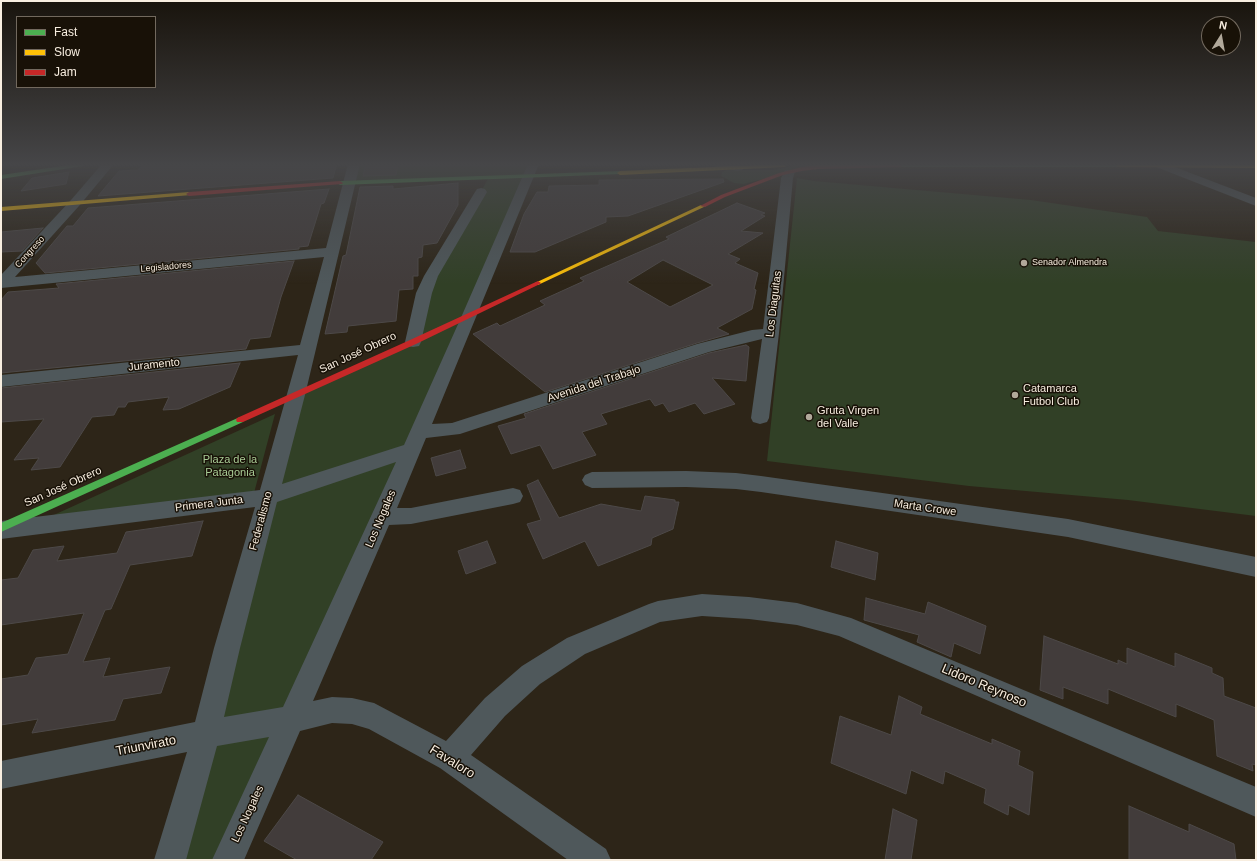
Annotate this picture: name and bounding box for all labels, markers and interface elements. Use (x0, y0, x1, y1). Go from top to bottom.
legend (16, 16, 156, 88)
north arrow (1201, 16, 1241, 56)
text: N (1218, 19, 1228, 32)
text: Fast (54, 25, 77, 39)
text: Slow (54, 45, 80, 59)
text: Jam (54, 65, 77, 79)
street label: Congreso (13, 234, 47, 270)
marker: Senador Almendra (1019, 258, 1029, 268)
place label: Senador Almendra (1032, 258, 1107, 268)
street label: Legisladores (140, 259, 192, 275)
street label: Los Diaguitas (763, 270, 785, 338)
street label: San José Obrero (318, 329, 398, 377)
street label: Juramento (127, 356, 181, 374)
street label: Avenida del Trabajo (546, 363, 642, 405)
place label: Catamarca Futbol Club (1023, 382, 1079, 408)
marker: Catamarca Futbol Club (1010, 390, 1020, 400)
place label: Gruta Virgen del Valle (817, 404, 879, 430)
marker: Gruta Virgen del Valle (804, 412, 814, 422)
park label: Plaza de la Patagonia (203, 453, 257, 479)
street label: San José Obrero (22, 464, 104, 510)
street label: Los Nogales (363, 488, 399, 550)
street label: Federalismo (247, 490, 275, 552)
street label: Primera Junta (174, 493, 244, 515)
street label: Marta Crowe (893, 497, 957, 519)
street label: Lidoro Reynoso (939, 661, 1029, 711)
street label: Triunvirato (115, 733, 177, 759)
street label: Favaloro (426, 742, 478, 782)
street label: Los Nogales (229, 784, 267, 844)

